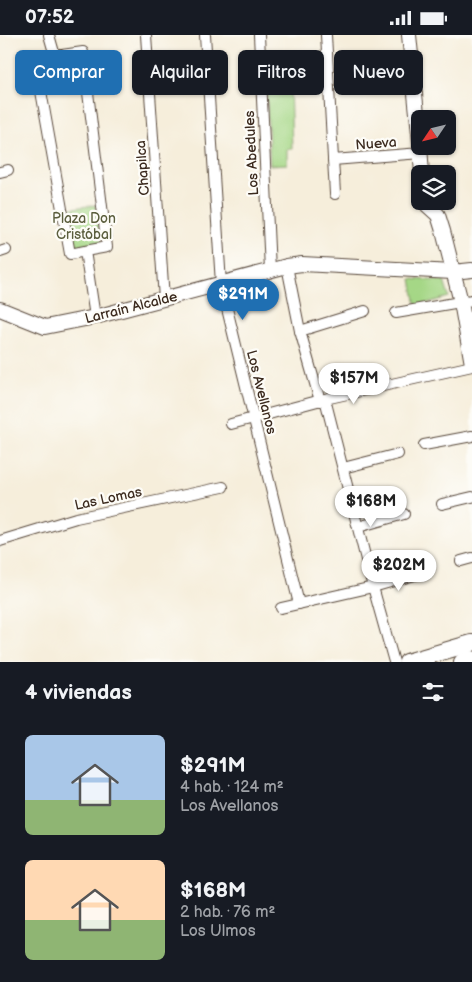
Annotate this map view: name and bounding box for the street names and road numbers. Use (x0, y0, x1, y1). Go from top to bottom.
street label: Los Abedules (241, 110, 262, 196)
street label: Nueva (355, 134, 397, 153)
street label: Chapilca (132, 140, 153, 196)
street label: Larraín Alcalde (83, 288, 179, 327)
street label: Los Avellanos (243, 348, 280, 436)
street label: Las Lomas (73, 483, 143, 514)

